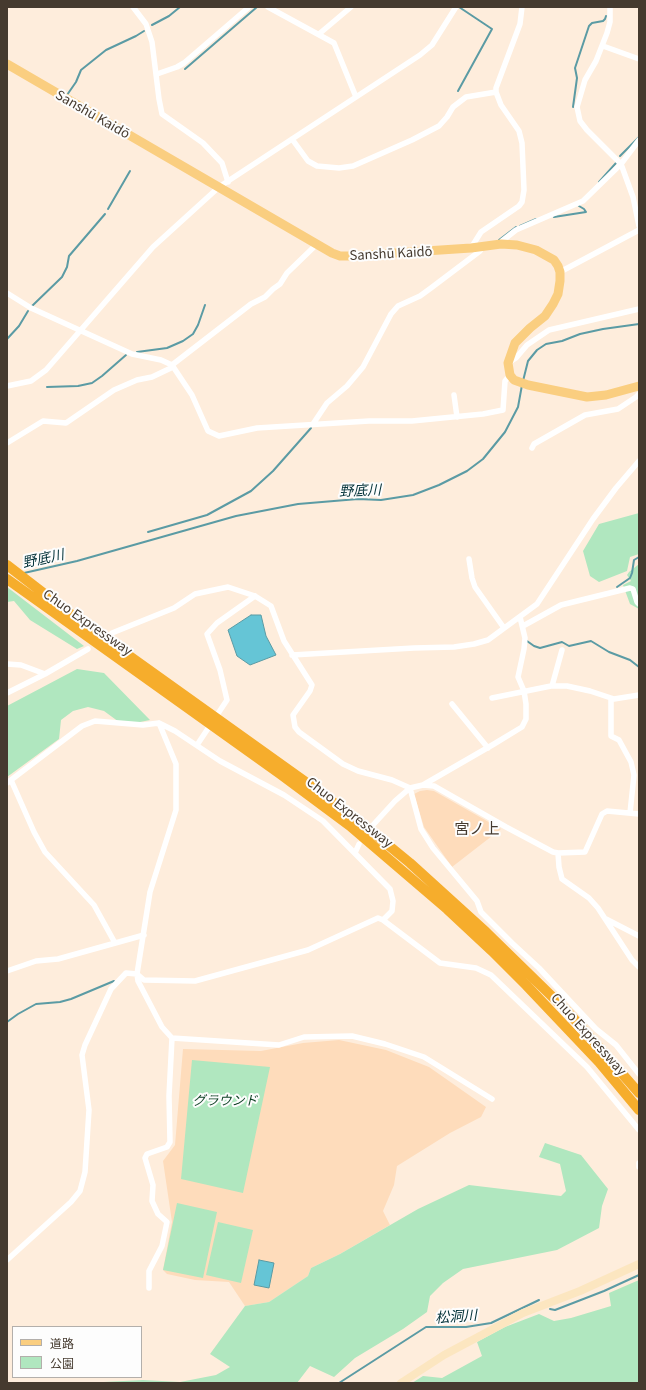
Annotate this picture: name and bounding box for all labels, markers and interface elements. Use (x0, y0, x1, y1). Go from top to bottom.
street label: Sanshū Kaidō (53, 86, 133, 142)
street label: Sanshū Kaidō (349, 243, 433, 263)
water label: 野底川 (339, 481, 381, 499)
water label: 野底川 (21, 545, 65, 571)
street label: Chuo Expressway (40, 585, 136, 659)
street label: Chuo Expressway (304, 773, 396, 851)
district label: 宮ノ上 (455, 819, 499, 837)
street label: Chuo Expressway (548, 990, 630, 1078)
park label: グラウンド (193, 1092, 257, 1108)
water label: 松洞川 (434, 1306, 478, 1326)
legend (12, 1326, 142, 1378)
text: 道路 (50, 1334, 74, 1351)
text: 公園 (50, 1354, 74, 1371)

